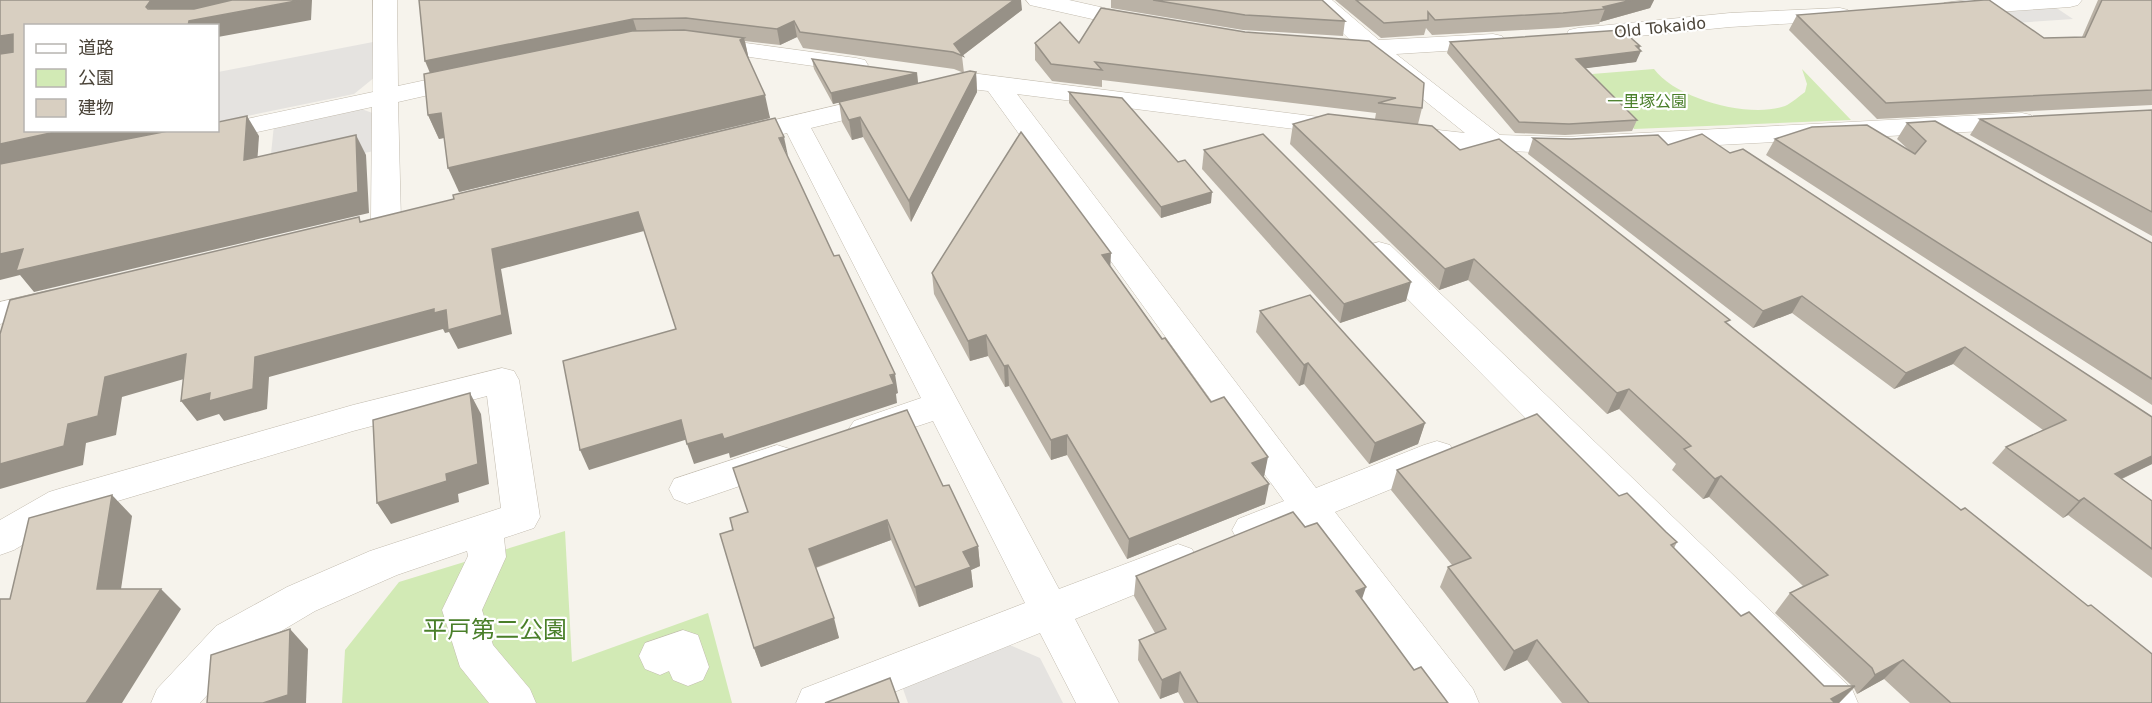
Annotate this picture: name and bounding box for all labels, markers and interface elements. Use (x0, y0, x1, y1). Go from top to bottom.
street label: Old Tokaido (1613, 13, 1707, 42)
legend (24, 24, 219, 132)
text: 道路 (78, 37, 114, 58)
text: 公園 (78, 67, 114, 88)
park label: 一里塚公園 (1607, 92, 1687, 111)
text: 建物 (78, 97, 114, 118)
park label: 平戸第二公園 (423, 616, 567, 644)

